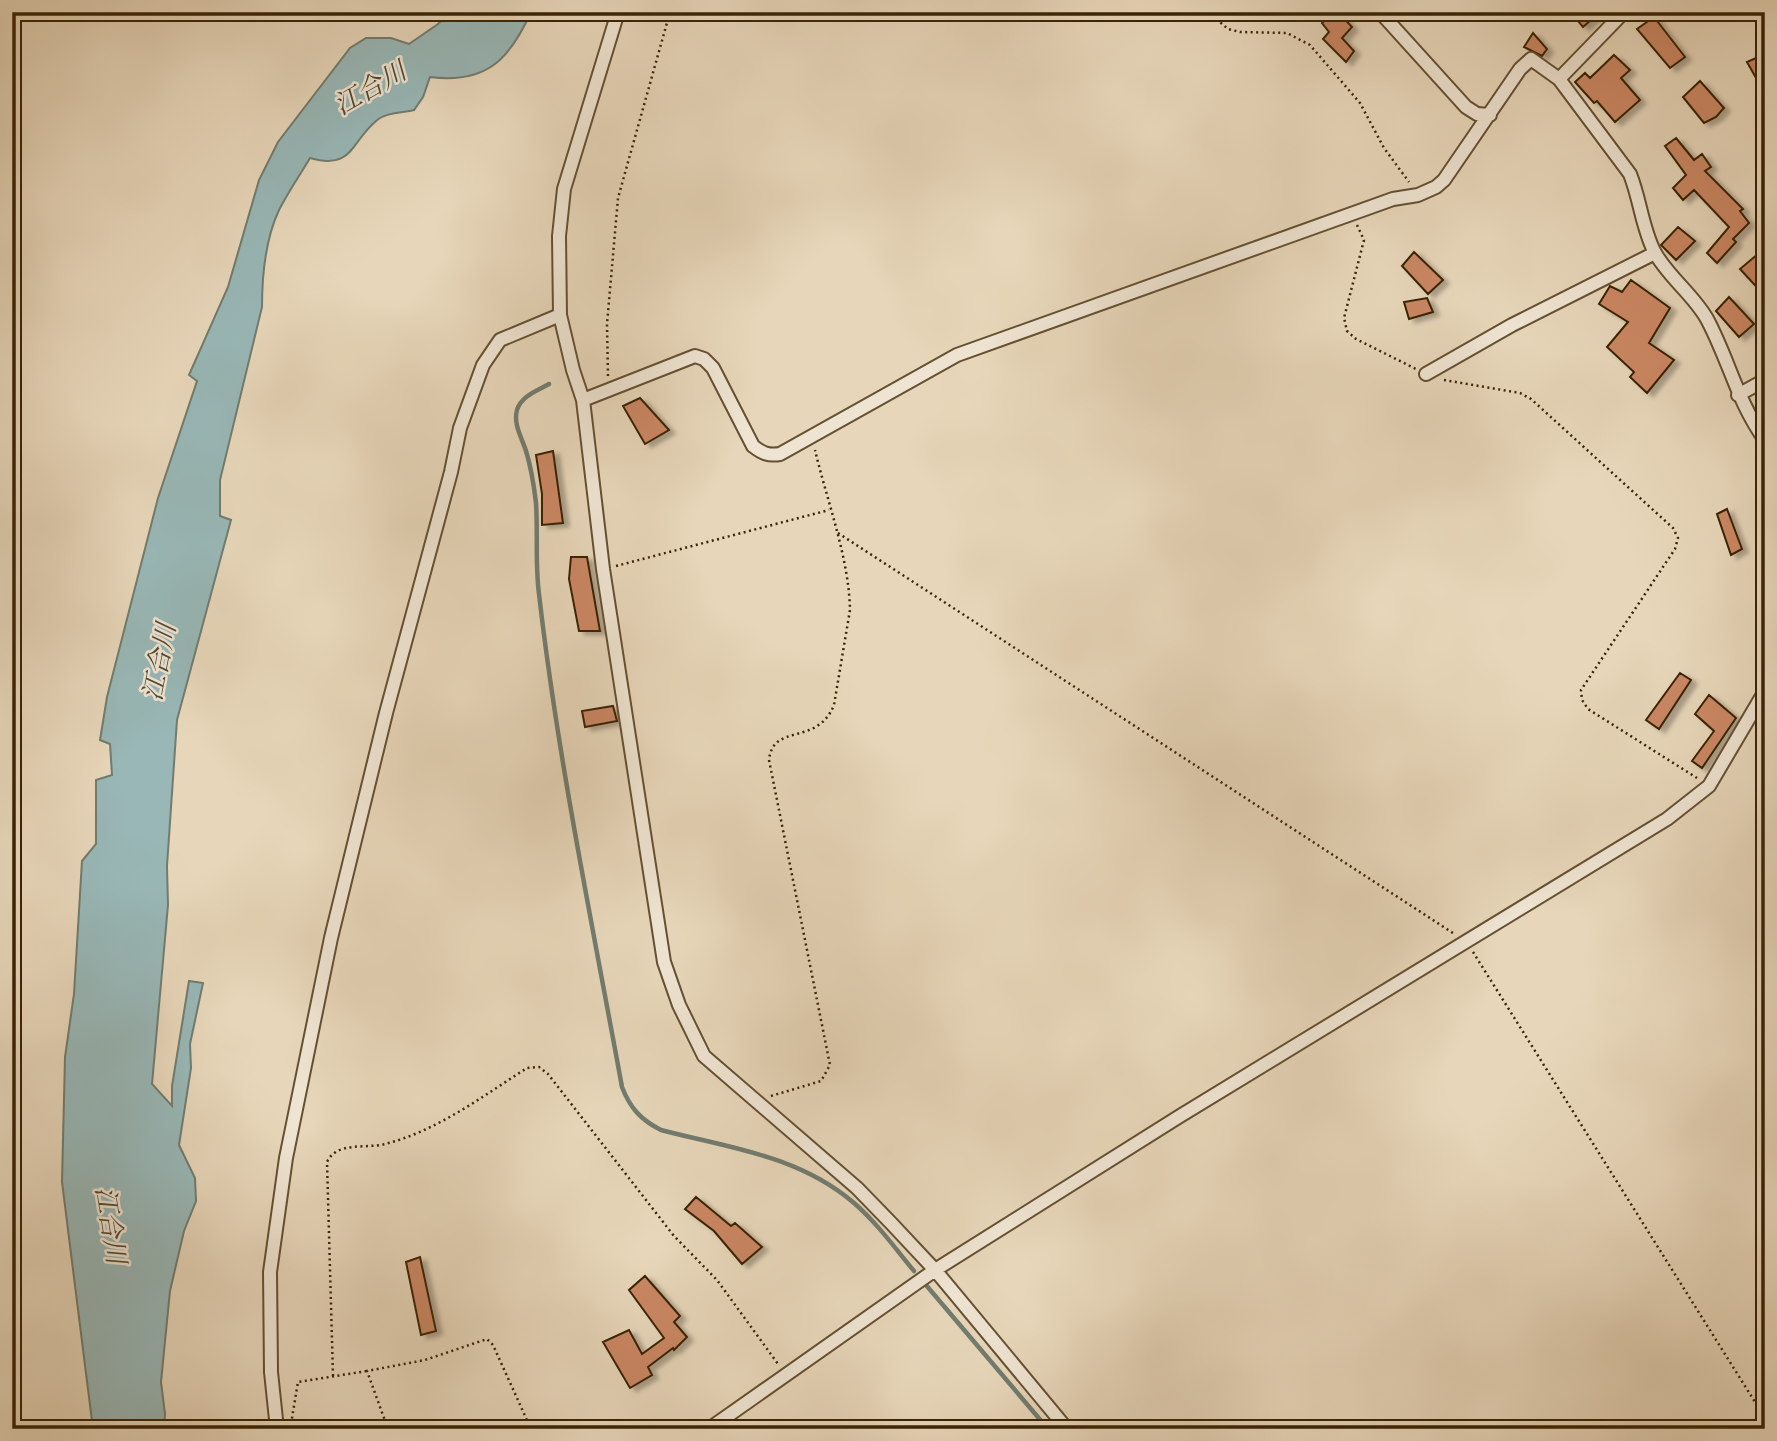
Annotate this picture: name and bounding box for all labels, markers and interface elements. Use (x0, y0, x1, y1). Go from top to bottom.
water label: 江合川 (329, 54, 415, 123)
water label: 江合川 (137, 618, 185, 704)
water label: 江合川 (87, 1184, 132, 1269)

